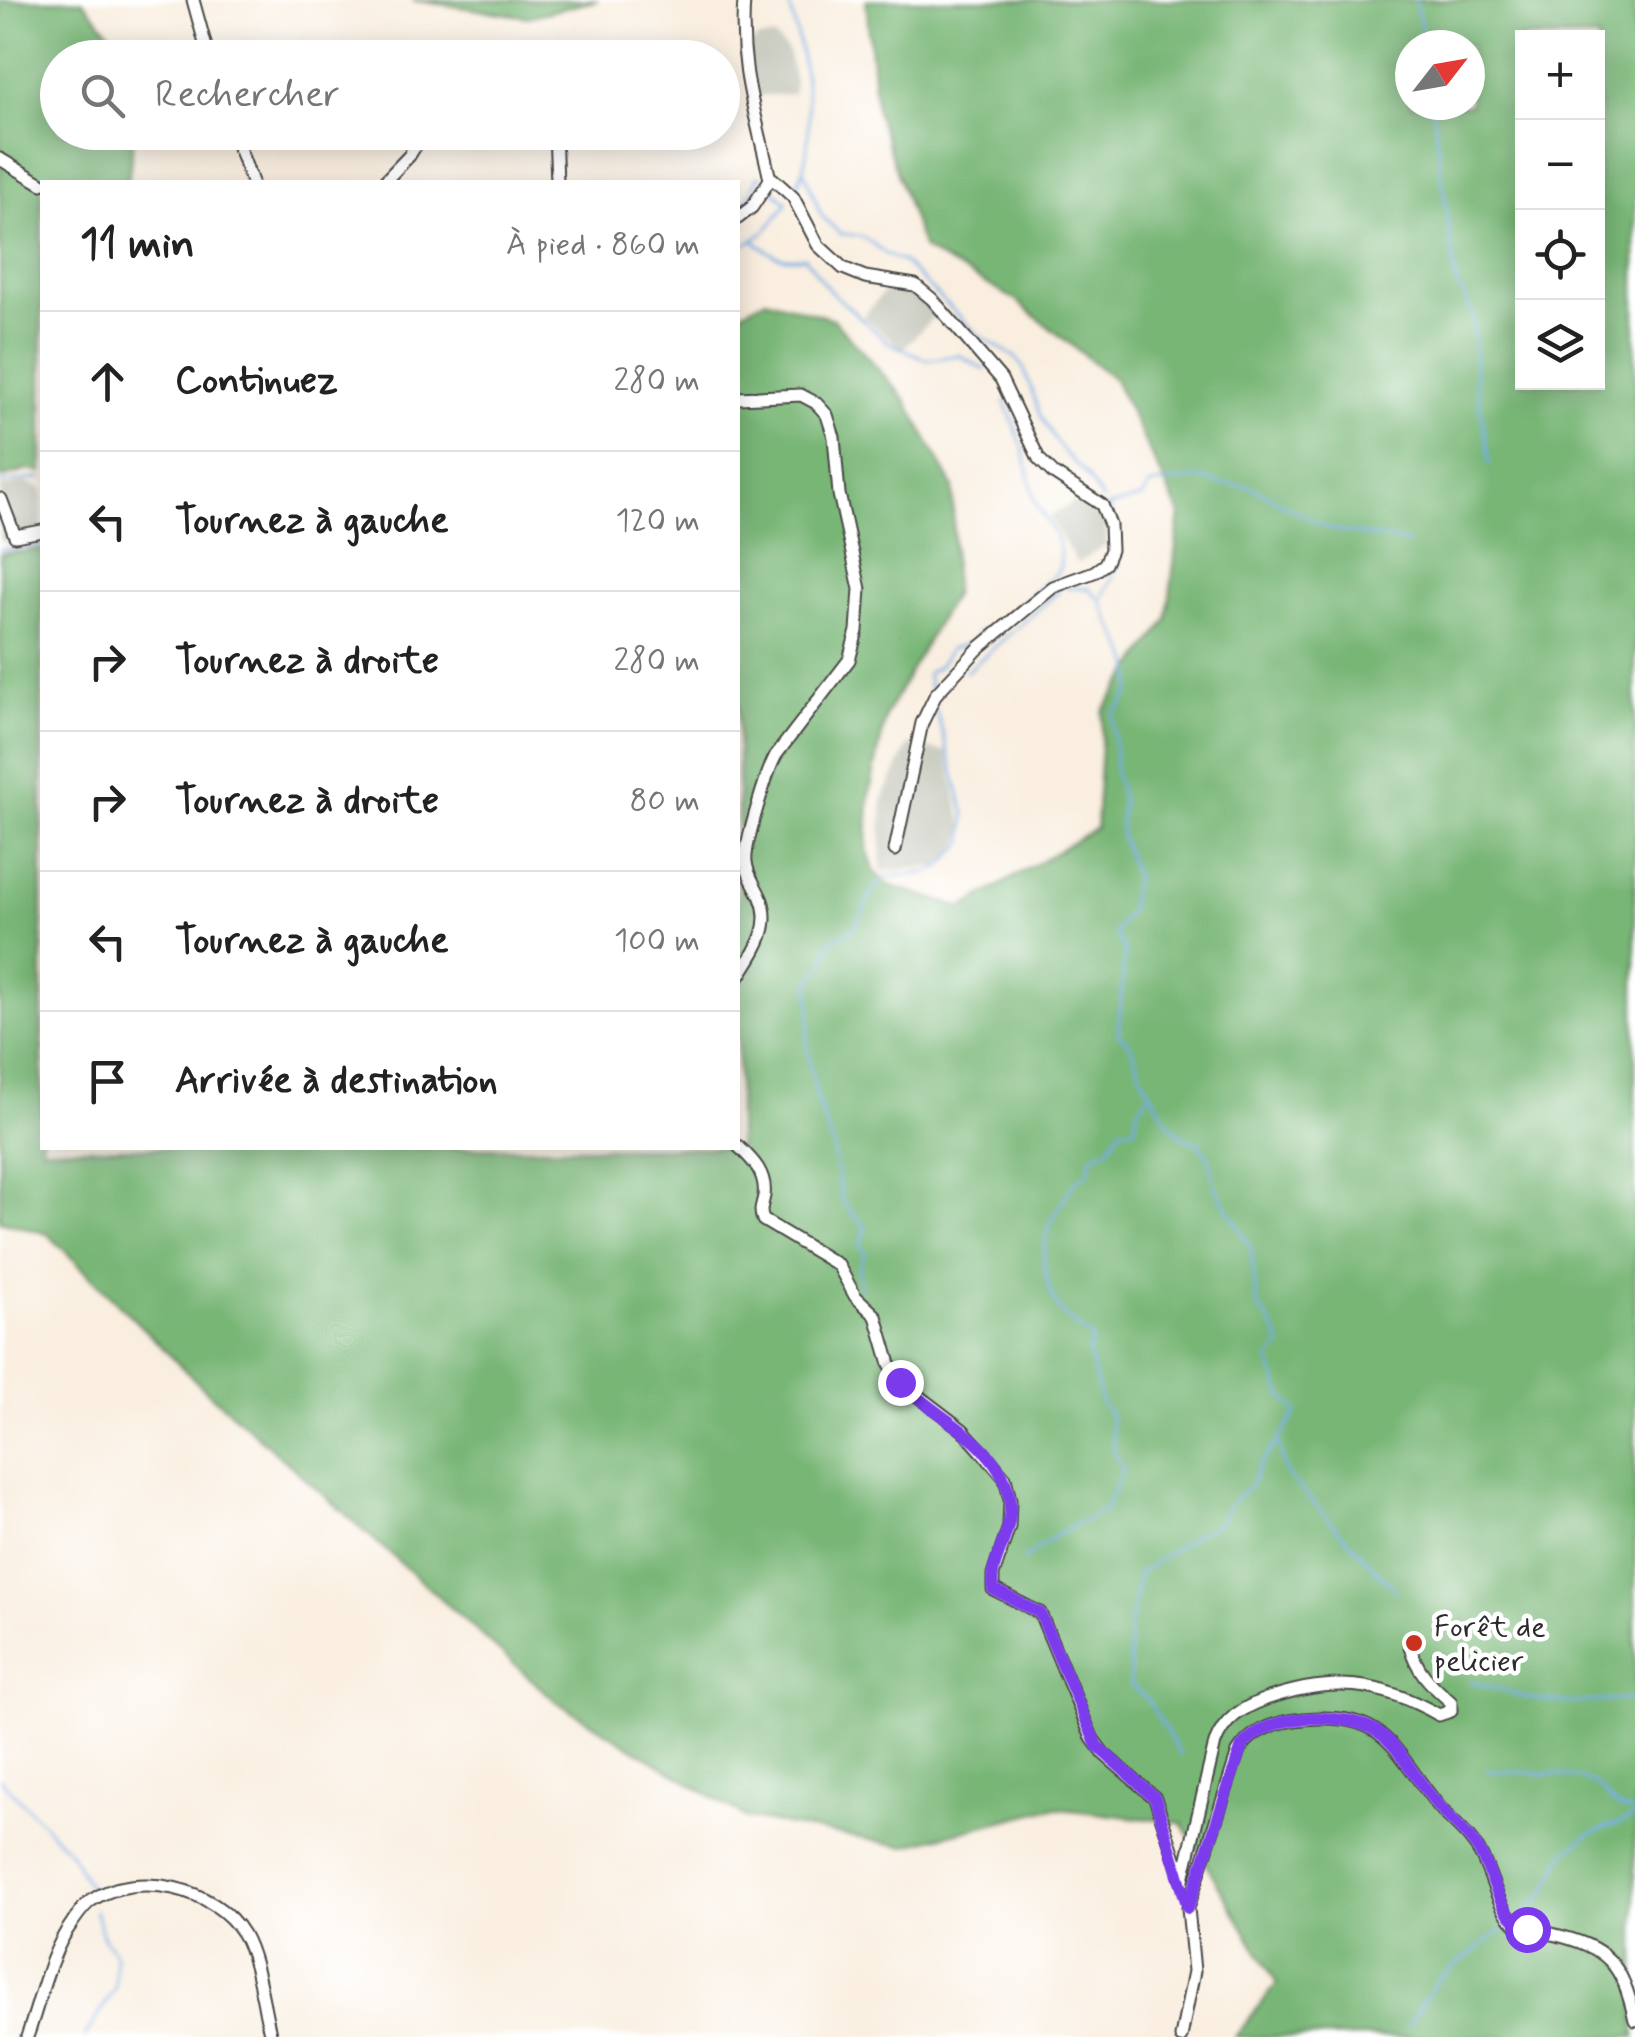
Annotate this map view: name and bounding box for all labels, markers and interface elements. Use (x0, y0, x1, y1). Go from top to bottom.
north arrow (1395, 30, 1485, 120)
map controls (1515, 30, 1605, 390)
button: + (1515, 30, 1605, 120)
search box (40, 40, 740, 150)
icon: search (75, 68, 130, 123)
text: Rechercher (155, 71, 340, 120)
button: − (1515, 120, 1605, 210)
button: locate (1515, 210, 1605, 300)
text: 11 min (80, 218, 195, 273)
text: À pied · 860 m (506, 224, 700, 266)
button: layers (1515, 300, 1605, 390)
icon: ahead (80, 354, 135, 409)
text: Continuez (175, 357, 338, 406)
text: 280 m (613, 360, 700, 402)
icon: left (80, 494, 135, 549)
text: Tournez à gauche (175, 497, 449, 546)
text: 120 m (615, 500, 700, 542)
icon: right (80, 634, 135, 689)
text: Tournez à droite (175, 637, 439, 686)
text: 280 m (613, 640, 700, 682)
icon: right (80, 774, 135, 829)
text: Tournez à droite (175, 777, 439, 826)
text: 80 m (630, 780, 700, 822)
icon: left (80, 914, 135, 969)
text: Tournez à gauche (175, 917, 449, 966)
text: 100 m (614, 920, 700, 962)
icon: arrive (80, 1054, 135, 1109)
text: Arrivée à destination (175, 1057, 498, 1106)
route end (878, 1360, 924, 1406)
place label: Forêt de pelicier (1434, 1608, 1546, 1681)
marker: Forêt de pelicier (1403, 1632, 1425, 1654)
route start (1505, 1907, 1551, 1953)

